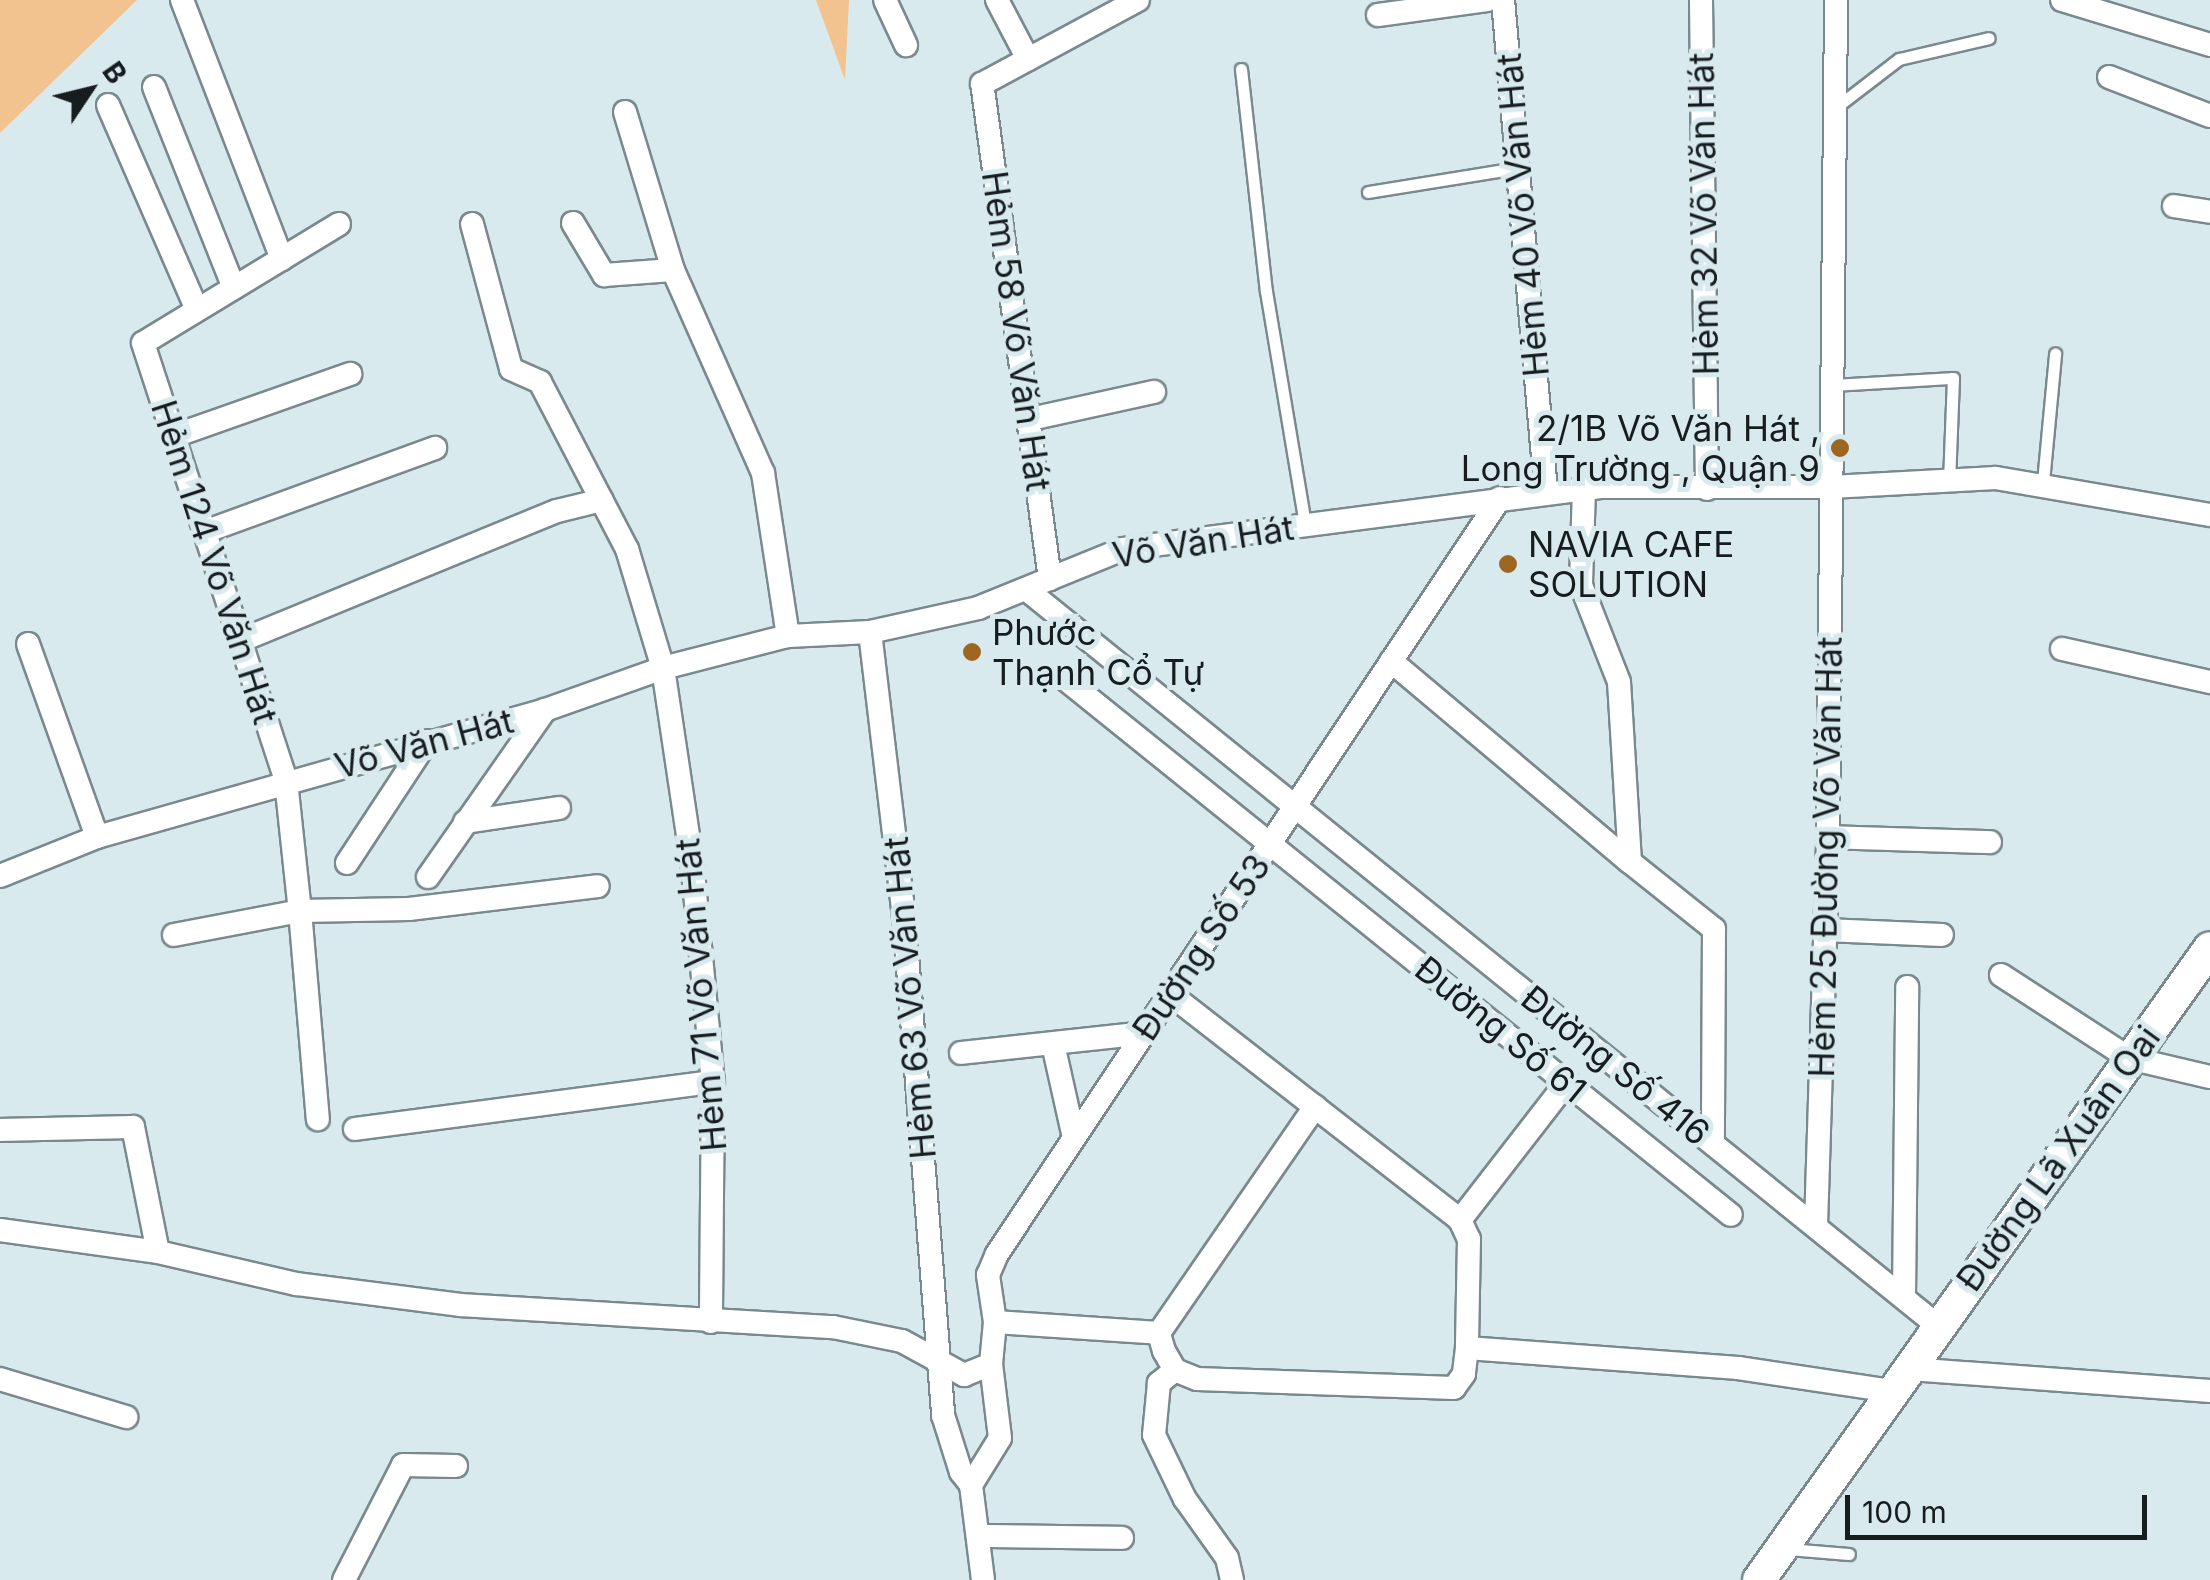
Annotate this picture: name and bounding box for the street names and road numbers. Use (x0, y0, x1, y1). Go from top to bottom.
street label: Hẻm 40 Võ Văn Hát (1487, 52, 1557, 378)
street label: Hẻm 32 Võ Văn Hát (1679, 52, 1727, 376)
street label: Hẻm 58 Võ Văn Hát (974, 168, 1060, 494)
street label: Hẻm 124 Võ Văn Hát (143, 395, 287, 729)
street label: Võ Văn Hát (1109, 506, 1297, 576)
street label: Hẻm 25 Đường Võ Văn Hát (1800, 636, 1850, 1078)
street label: Võ Văn Hát (330, 699, 518, 787)
street label: Hẻm 63 Võ Văn Hát (874, 835, 944, 1161)
street label: Hẻm 71 Võ Văn Hát (665, 837, 735, 1153)
street label: Đường Số 53 (1124, 846, 1278, 1048)
street label: Đường Số 61 (1407, 947, 1595, 1111)
street label: Đường Số 416 (1514, 976, 1718, 1154)
street label: Đường Lã Xuân Oai (1948, 1017, 2168, 1299)

